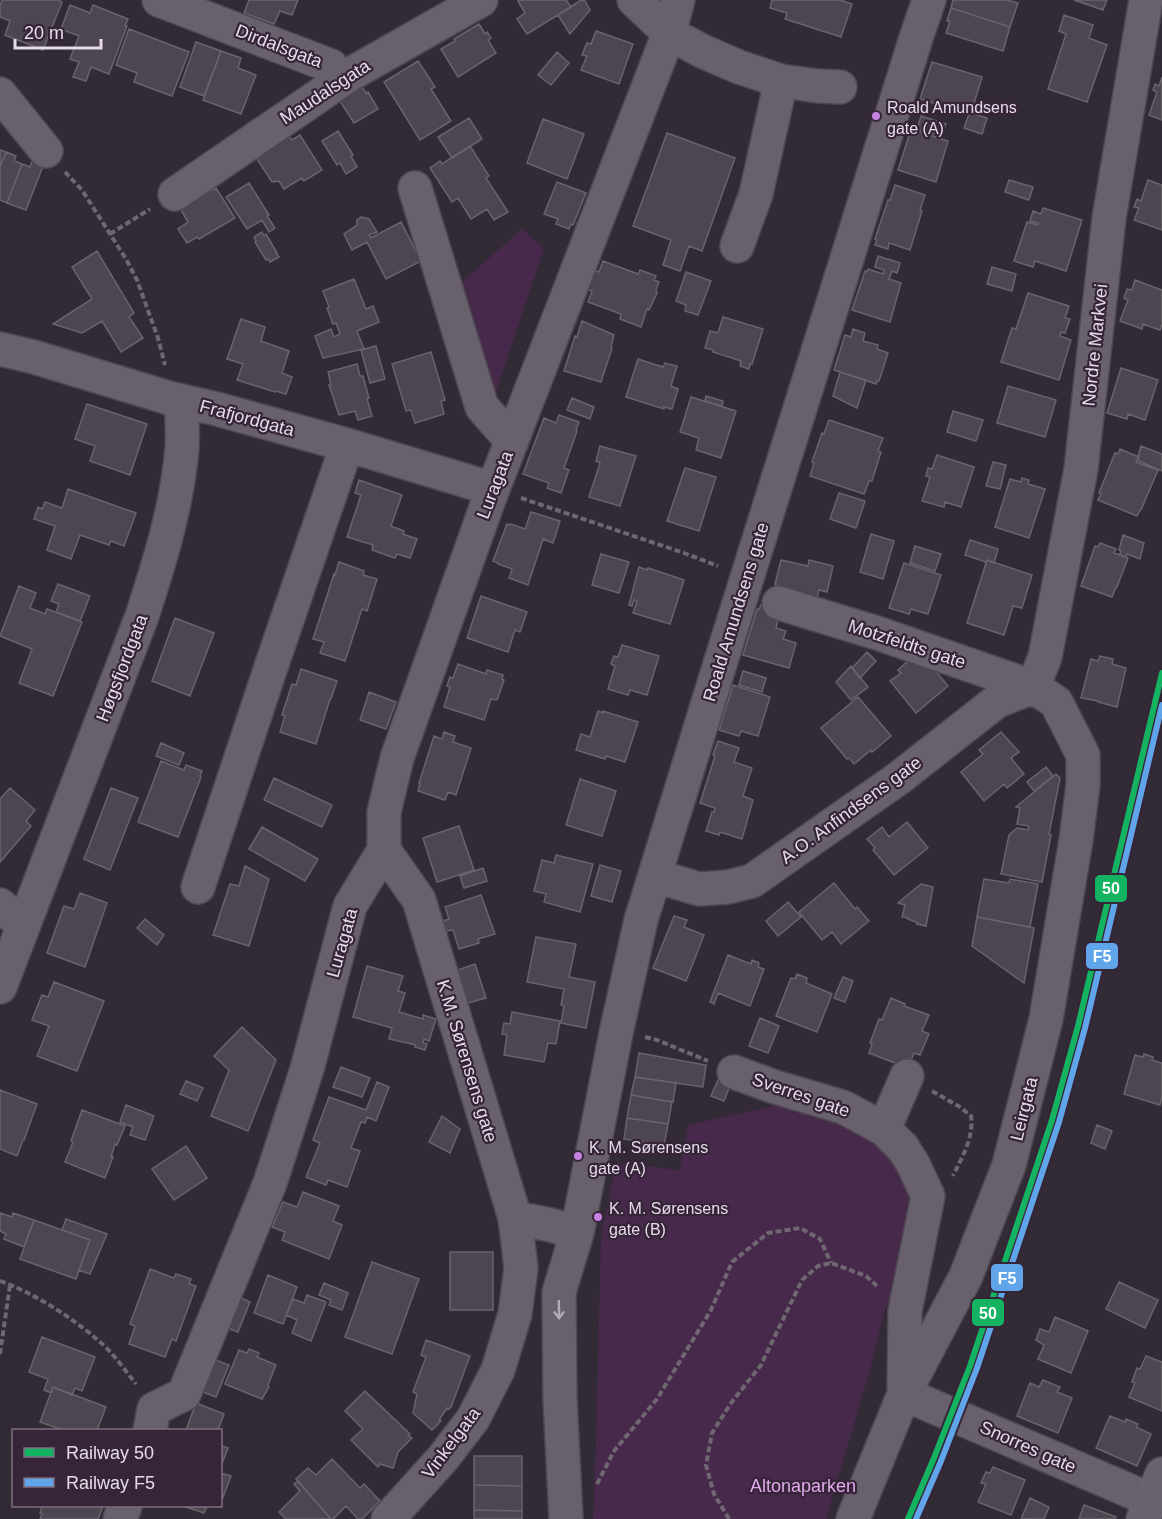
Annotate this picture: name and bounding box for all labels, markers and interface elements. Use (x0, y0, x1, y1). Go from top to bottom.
scale bar (15, 12, 100, 50)
street label: Dirdalsgata (233, 20, 326, 72)
text: 20 m (24, 23, 64, 43)
street label: Maudalsgata (276, 55, 374, 128)
place label: Roald Amundsens gate (A) (887, 99, 1017, 137)
marker: Roald Amundsens gate (A) (870, 110, 882, 122)
street label: Nordre Markvei (1079, 283, 1111, 407)
street label: Frafjordgata (198, 396, 297, 440)
street label: Luragata (473, 447, 517, 522)
street label: Roald Amundsens gate (699, 520, 773, 704)
street label: Høgsfjordgata (92, 611, 152, 724)
street label: Motzfeldts gate (846, 616, 968, 672)
street label: A.O. Anfindsens gate (777, 752, 925, 868)
line badge: 50 (1094, 874, 1128, 903)
text: 50 (1102, 880, 1120, 897)
street label: Luragata (323, 905, 362, 980)
line badge: F5 (1085, 942, 1119, 970)
text: F5 (1093, 948, 1111, 965)
street label: K.M. Sørensens gate (433, 977, 501, 1145)
street label: Sverres gate (749, 1069, 853, 1121)
street label: Leirgata (1006, 1074, 1042, 1143)
place label: K. M. Sørensens gate (A) (589, 1139, 708, 1177)
marker: K. M. Sørensens gate (A) (572, 1150, 584, 1162)
place label: K. M. Sørensens gate (B) (609, 1200, 728, 1238)
marker: K. M. Sørensens gate (B) (592, 1211, 604, 1223)
line badge: F5 (990, 1263, 1024, 1292)
text: F5 (998, 1270, 1016, 1287)
line badge: 50 (971, 1298, 1005, 1327)
one-way arrow (553, 1300, 565, 1320)
text: 50 (979, 1305, 997, 1322)
street label: Vinkelgata (418, 1403, 485, 1482)
street label: Snorres gate (977, 1417, 1079, 1477)
legend (12, 1429, 222, 1507)
text: Railway 50 (66, 1443, 154, 1463)
text: Railway F5 (66, 1473, 155, 1493)
park label: Altonaparken (750, 1476, 856, 1496)

